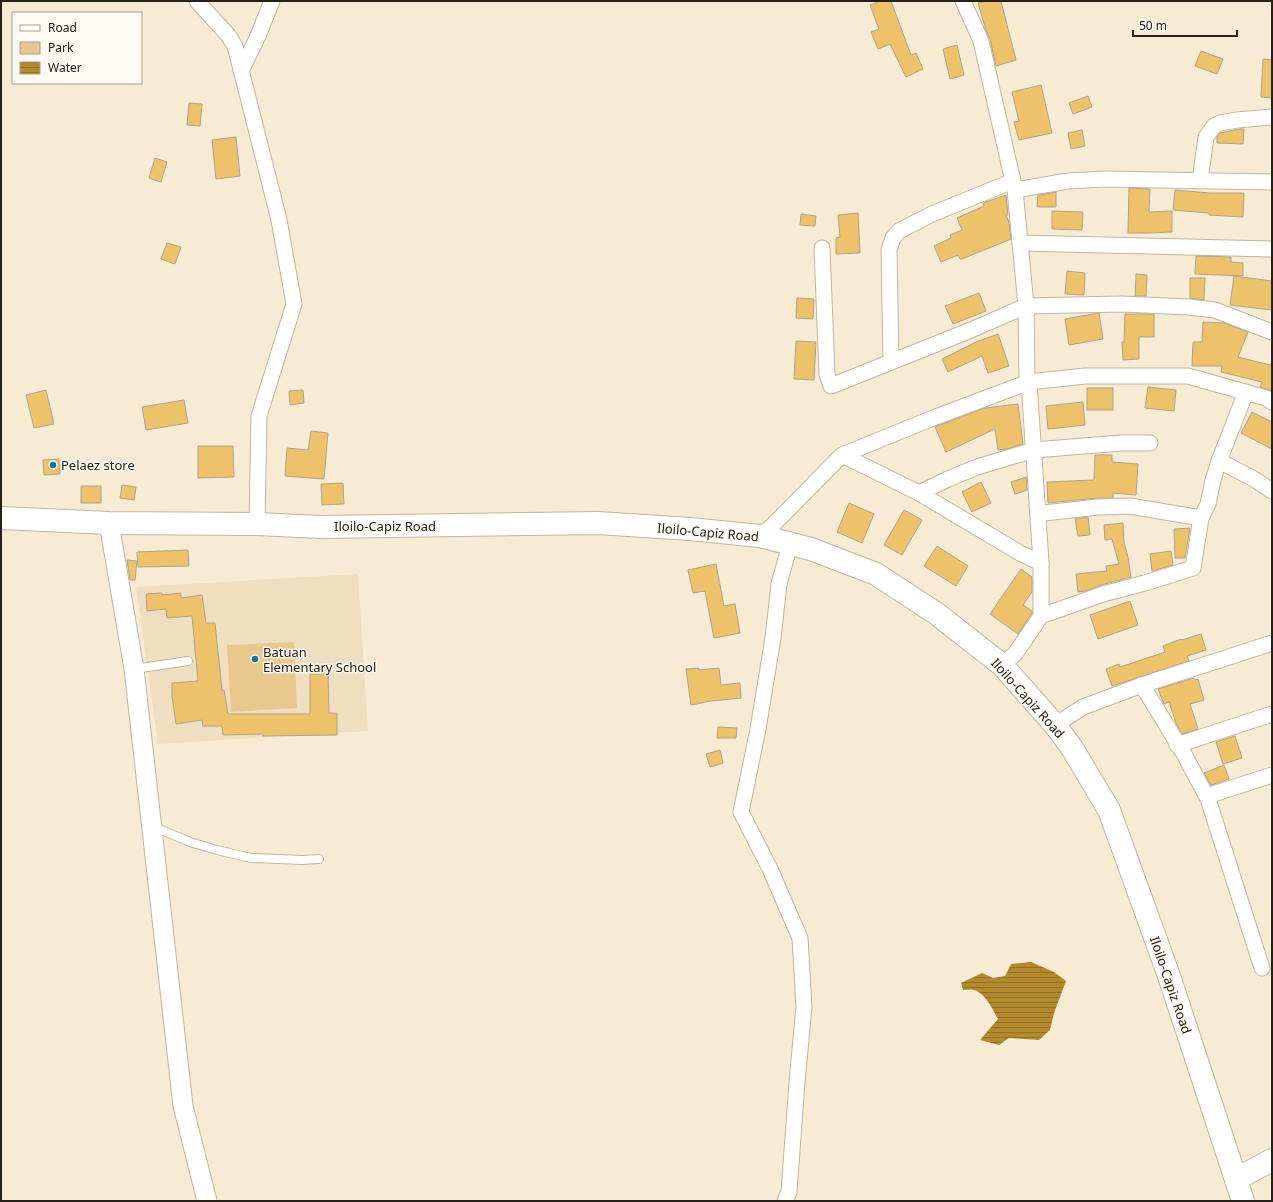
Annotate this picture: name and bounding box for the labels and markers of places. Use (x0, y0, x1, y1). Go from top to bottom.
place label: Pelaez store (61, 456, 135, 474)
marker: Pelaez store (48, 460, 58, 470)
place label: Batuan Elementary School (263, 643, 376, 676)
marker: Batuan Elementary School (250, 654, 260, 664)

